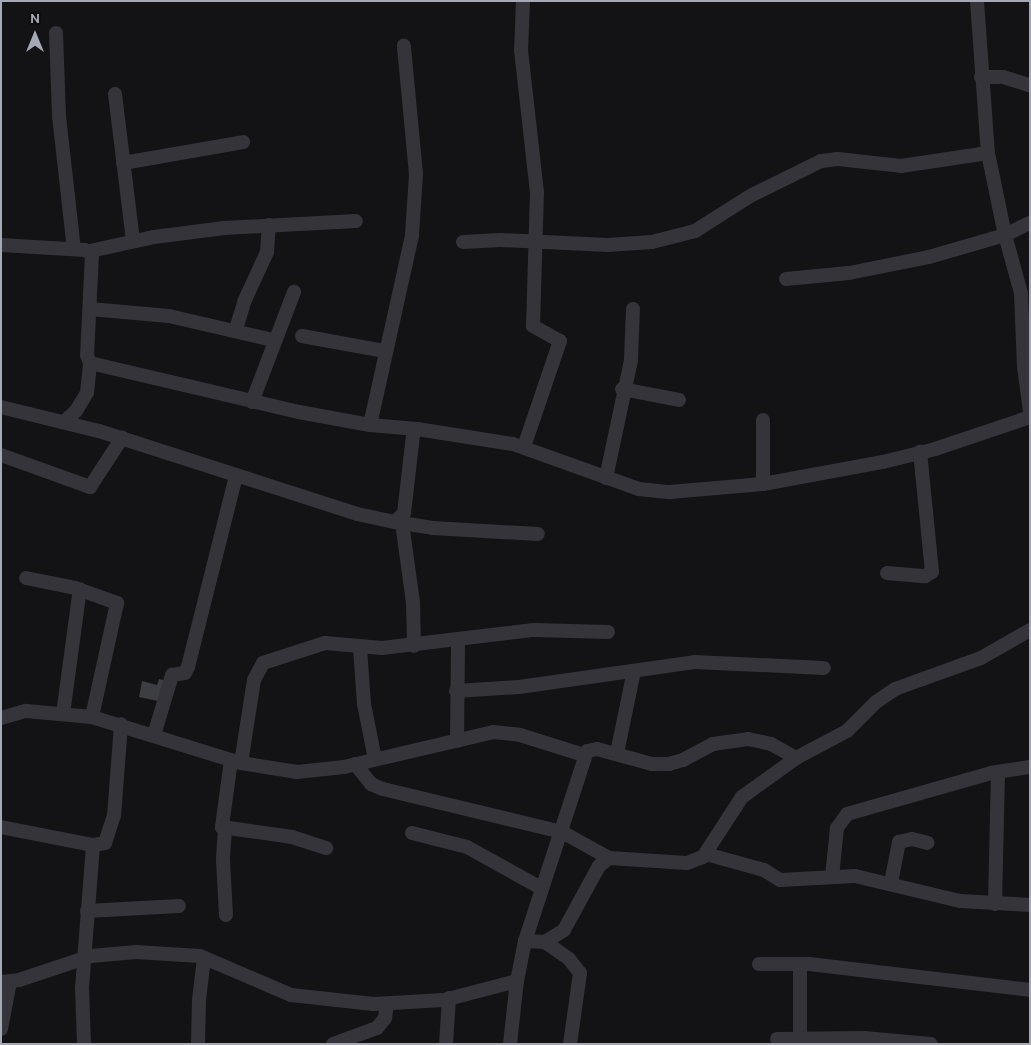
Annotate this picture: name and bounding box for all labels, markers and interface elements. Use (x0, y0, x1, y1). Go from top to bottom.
north arrow (10, 10, 60, 60)
text: N (30, 11, 40, 28)

